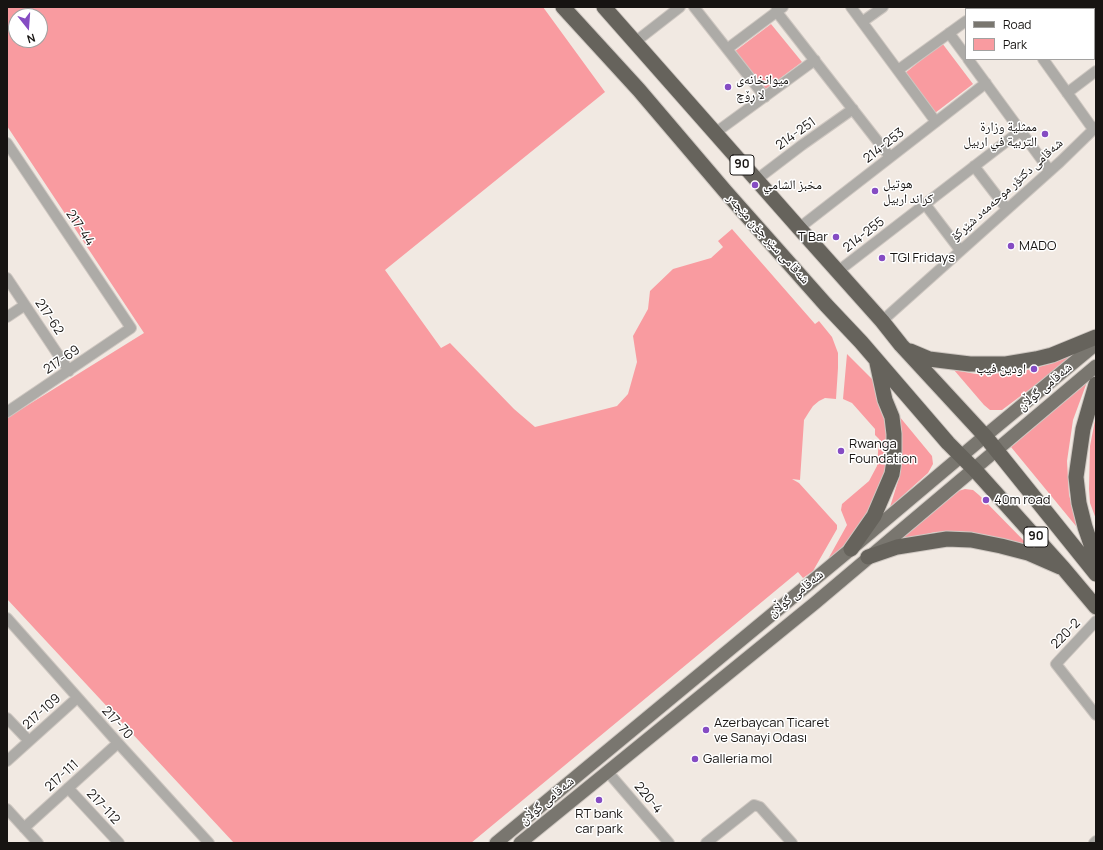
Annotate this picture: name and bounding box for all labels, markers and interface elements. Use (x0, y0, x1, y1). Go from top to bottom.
north arrow (8, 8, 48, 48)
legend (965, 8, 1095, 60)
text: Road (1003, 16, 1031, 33)
text: N (25, 31, 37, 47)
text: Park (1003, 36, 1027, 53)
place label: میوانخانەی لا ڕۆچ (736, 72, 789, 103)
marker: میوانخانەی لا ڕۆچ (723, 82, 733, 92)
street label: 214-251 (773, 114, 819, 154)
place label: ممثلية وزارة التربية في اربيل (963, 119, 1037, 150)
street label: 214-253 (860, 125, 908, 167)
marker: ممثلية وزارة التربية في اربيل (1040, 129, 1050, 139)
street label: شەقامی دکتۆر موحەمەد شێرکۆ (948, 135, 1066, 245)
road number: 90 (730, 155, 754, 175)
place label: هوتيل كراند اربيل (883, 176, 933, 207)
place label: مخبز الشامي (763, 177, 822, 193)
marker: مخبز الشامي (750, 180, 760, 190)
marker: هوتيل كراند اربيل (870, 186, 880, 196)
street label: شەقامی سێر جۆن مێجەر (723, 191, 813, 287)
street label: 217-44 (62, 207, 98, 249)
street label: 214-255 (840, 214, 888, 256)
place label: T Bar (798, 229, 828, 245)
marker: T Bar (831, 232, 841, 242)
place label: MADO (1019, 238, 1056, 254)
marker: MADO (1006, 241, 1016, 251)
place label: TGI Fridays (890, 250, 955, 266)
marker: TGI Fridays (877, 253, 887, 263)
street label: 217-62 (31, 296, 67, 338)
street label: 217-69 (41, 342, 83, 378)
street label: شەقامی گوڵان (1015, 360, 1075, 414)
place label: اودين فيب (976, 361, 1026, 377)
marker: اودين فيب (1029, 364, 1039, 374)
place label: Rwanga Foundation (849, 436, 917, 467)
marker: Rwanga Foundation (836, 446, 846, 456)
place label: 40m road (994, 492, 1050, 508)
marker: 40m road (981, 495, 991, 505)
road number: 90 (1024, 527, 1048, 547)
street label: شەقامی گوڵان (765, 567, 827, 621)
street label: 220-2 (1048, 616, 1084, 652)
street label: 217-109 (20, 691, 64, 733)
street label: 217-70 (98, 703, 136, 743)
place label: Azerbaycan Ticaret ve Sanayi Odası (714, 715, 829, 746)
marker: Azerbaycan Ticaret ve Sanayi Odası (701, 725, 711, 735)
place label: Galleria mol (703, 751, 772, 767)
marker: Galleria mol (690, 754, 700, 764)
street label: 217-111 (42, 757, 82, 795)
street label: شەقامی گوڵان (517, 774, 577, 828)
street label: 220-4 (630, 779, 666, 817)
street label: 217-112 (83, 786, 123, 828)
marker: RT bank car park (594, 795, 604, 805)
place label: RT bank car park (575, 806, 623, 837)

